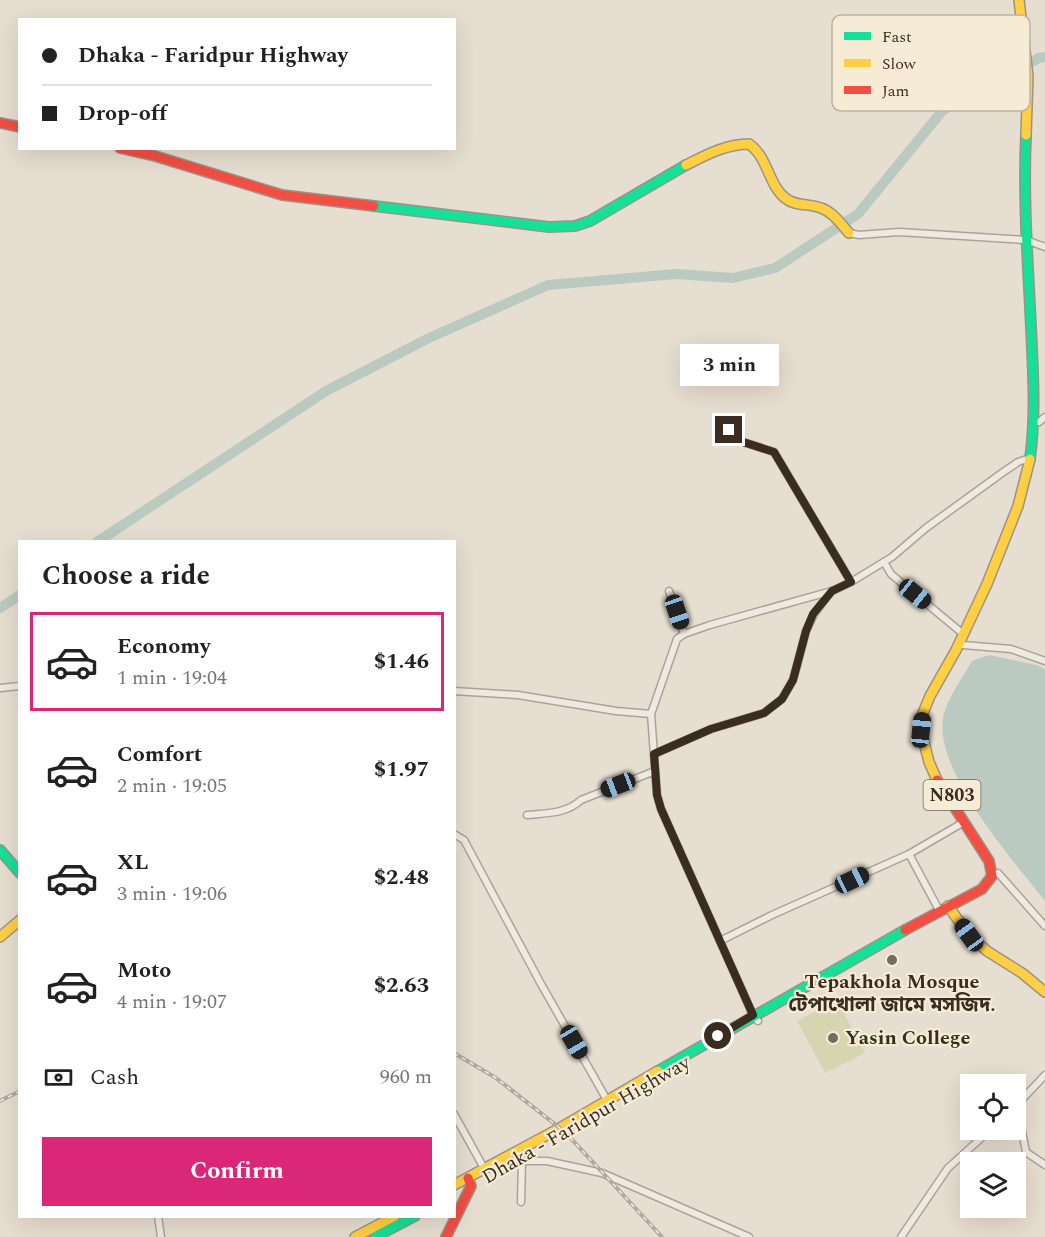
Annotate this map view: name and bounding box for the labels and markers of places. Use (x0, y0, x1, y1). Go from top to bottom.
marker: Tepakhola Mosque টেপাখোলা জামে মসজিদ. (885, 953, 899, 967)
place label: Tepakhola Mosque টেপাখোলা জামে মসজিদ. (788, 967, 996, 1020)
place label: Yasin College (845, 1023, 971, 1053)
marker: Yasin College (826, 1031, 840, 1045)

